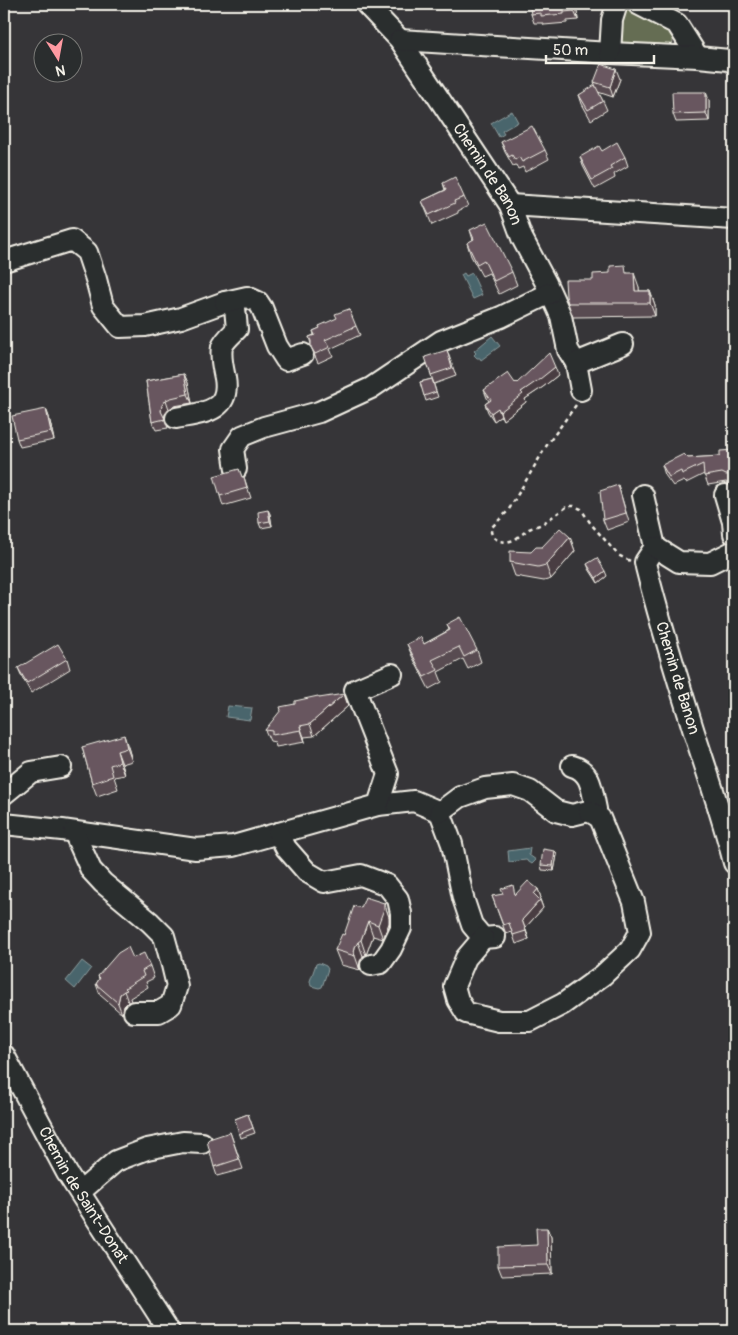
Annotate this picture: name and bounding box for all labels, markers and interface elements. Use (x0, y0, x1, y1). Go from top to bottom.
north arrow (32, 32, 82, 82)
scale bar (546, 32, 653, 64)
text: 50 m (553, 41, 588, 60)
text: N (54, 61, 67, 80)
street label: Chemin de Banon (448, 119, 526, 228)
street label: Chemin de Banon (651, 619, 704, 737)
street label: Chemin de Saint-Donat (34, 1123, 133, 1268)

